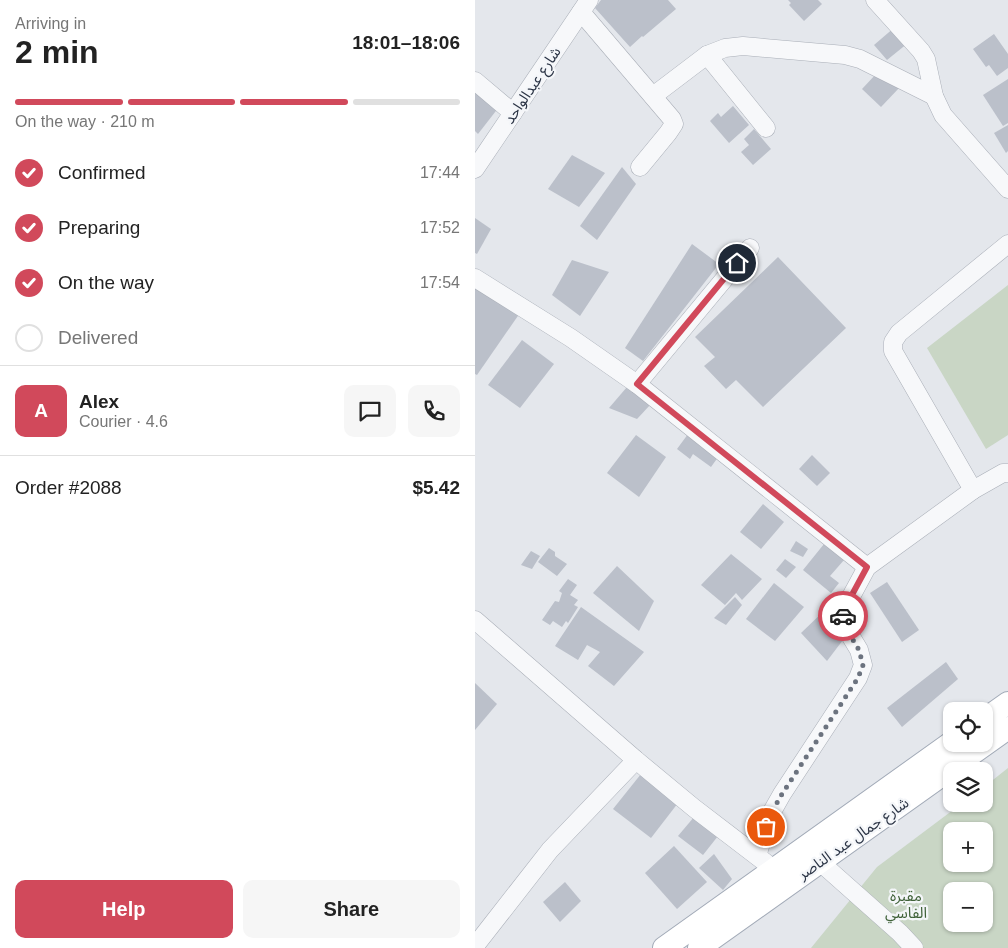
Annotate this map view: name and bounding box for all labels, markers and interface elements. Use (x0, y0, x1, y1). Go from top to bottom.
text: Arriving in (15, 15, 86, 32)
text: 18:01–18:06 (352, 32, 460, 53)
text: 2 min (15, 34, 99, 70)
street label: شارع عبدالواحد (500, 43, 567, 129)
text: On the way · 210 m (15, 113, 155, 130)
icon: check (15, 159, 43, 187)
text: Confirmed (58, 162, 146, 183)
text: 17:44 (420, 164, 460, 181)
icon: check (15, 214, 43, 242)
text: Preparing (58, 217, 140, 238)
text: 17:52 (420, 219, 460, 236)
pin (716, 242, 758, 284)
icon: home (723, 249, 751, 277)
icon: check (15, 269, 43, 297)
text: On the way (58, 272, 154, 293)
text: 17:54 (420, 274, 460, 291)
text: Delivered (58, 327, 138, 348)
button: chat (344, 385, 396, 437)
button: phone (408, 385, 460, 437)
text: Alex (79, 391, 119, 412)
text: A (34, 400, 48, 421)
text: Courier · 4.6 (79, 413, 168, 430)
text: Order #2088 (15, 477, 122, 498)
text: $5.42 (412, 477, 460, 498)
courier (818, 591, 868, 641)
icon: car (829, 602, 857, 630)
map controls (943, 702, 993, 932)
button: locate (943, 702, 993, 752)
button: layers (943, 762, 993, 812)
street label: شارع جمال عبد الناصر (794, 793, 914, 886)
pin (745, 806, 787, 848)
icon: bag (752, 813, 780, 841)
button: + (943, 822, 993, 872)
button: Help (15, 880, 233, 938)
button: Share (243, 880, 460, 938)
button: − (943, 882, 993, 932)
park label: مقبرة الفاسي (885, 887, 927, 924)

